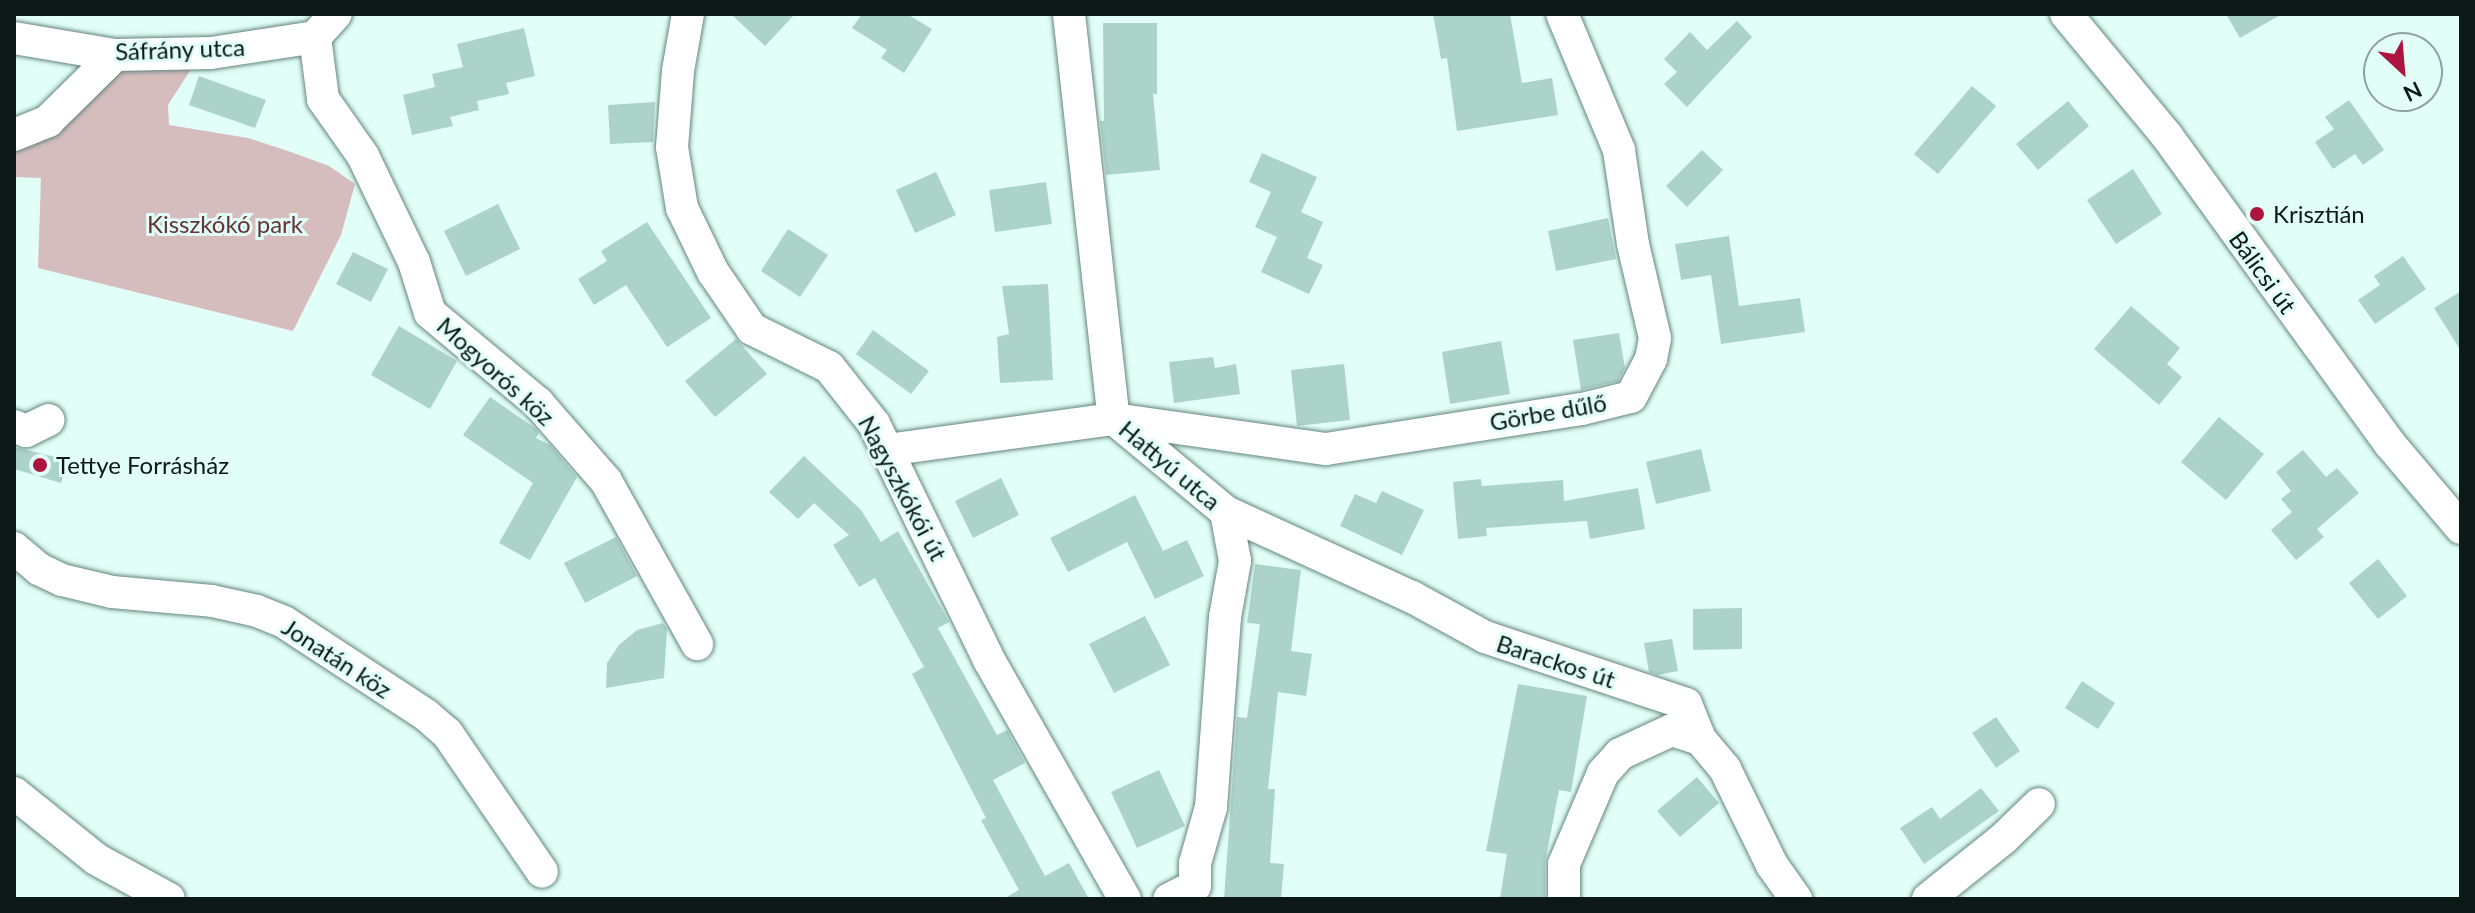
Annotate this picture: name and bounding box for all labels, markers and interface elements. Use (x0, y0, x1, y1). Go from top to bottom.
street label: Sáfrány utca (114, 32, 246, 66)
north arrow (2363, 32, 2443, 112)
text: N (2399, 76, 2426, 108)
place label: Krisztián (2273, 200, 2365, 228)
marker: Krisztián (2248, 205, 2266, 223)
park label: Kisszkókó park (147, 210, 303, 238)
street label: Bálicsi út (2224, 225, 2302, 319)
street label: Mogyorós köz (431, 311, 561, 431)
street label: Görbe dűlő (1487, 388, 1609, 436)
street label: Nagyszkókói út (853, 411, 953, 565)
street label: Hattyú utca (1114, 414, 1226, 516)
place label: Tettye Forrásház (56, 451, 229, 479)
marker: Tettye Forrásház (31, 456, 49, 474)
street label: Jonatán köz (277, 612, 397, 704)
street label: Barackos út (1493, 628, 1619, 694)

